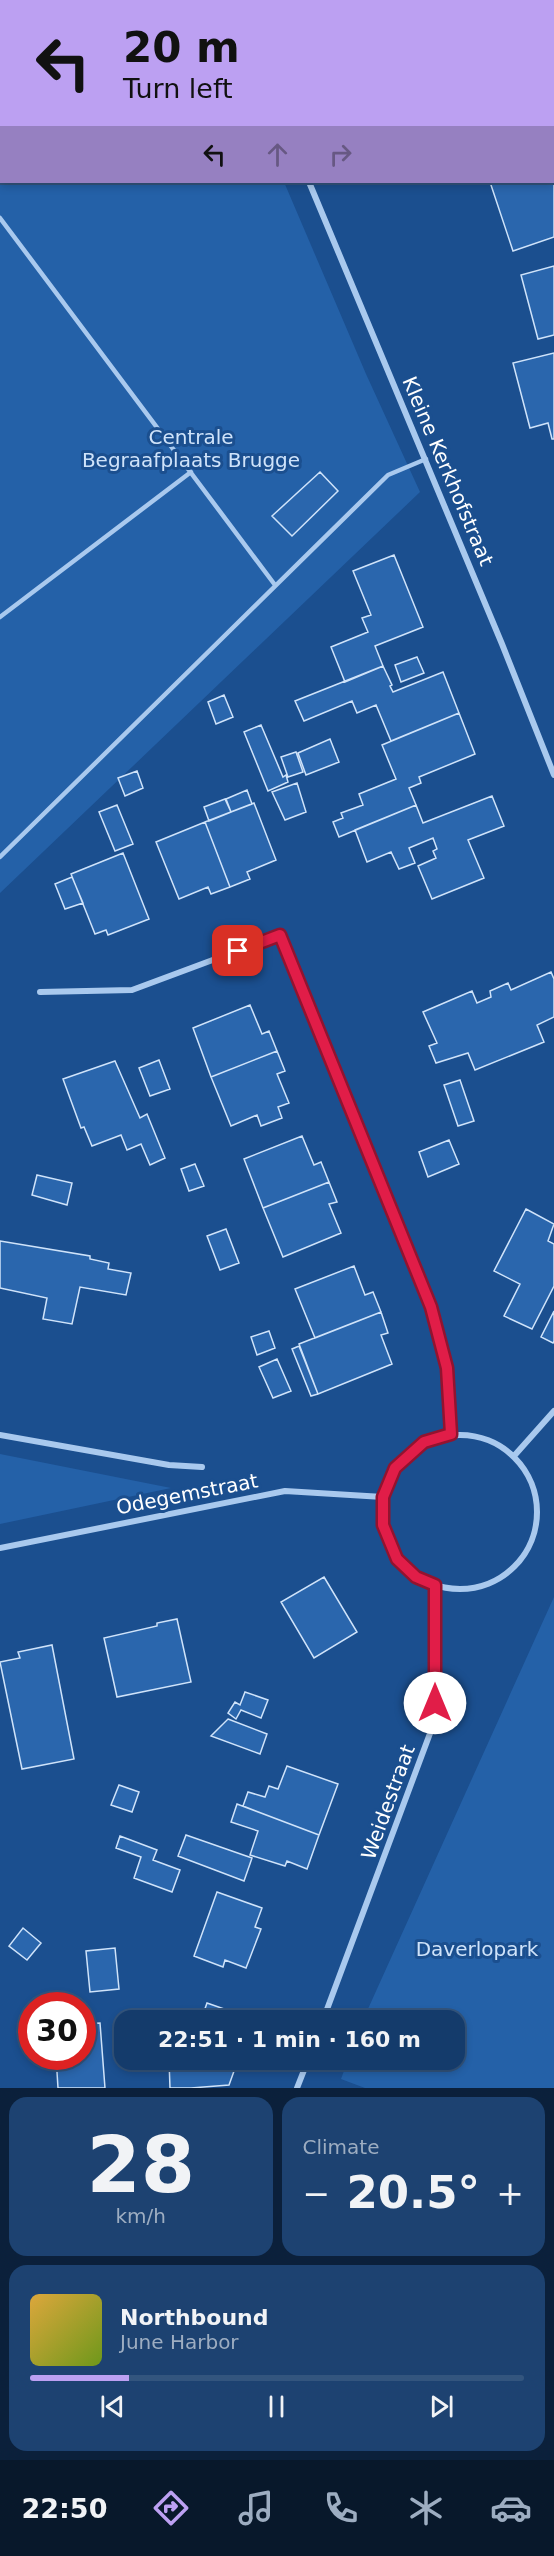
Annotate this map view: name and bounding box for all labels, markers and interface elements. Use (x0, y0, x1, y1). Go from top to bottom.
text: 20 m (123, 23, 240, 72)
icon: left (24, 24, 102, 102)
text: Turn left (123, 73, 233, 104)
icon: left (198, 138, 231, 171)
icon: ahead (261, 138, 294, 171)
icon: right (324, 138, 357, 171)
street label: Kleine Kerkhofstraat (397, 373, 499, 569)
park label: Centrale Begraafplaats Brugge (82, 425, 300, 472)
pin (212, 925, 263, 976)
icon: arrive (221, 934, 254, 967)
street label: Odegemstraat (114, 1468, 260, 1520)
position arrow (403, 1671, 467, 1735)
street label: Weidestraat (356, 1741, 420, 1863)
park label: Daverlopark (416, 1937, 539, 1961)
speed limit sign: 30 (18, 1992, 96, 2070)
text: 22:51 · 1 min · 160 m (158, 2027, 421, 2052)
text: 28 (86, 2120, 195, 2210)
text: Climate (303, 2135, 379, 2159)
text: 20.5° (346, 2166, 480, 2219)
text: − (303, 2174, 330, 2213)
text: + (496, 2174, 524, 2213)
text: km/h (116, 2204, 166, 2228)
text: Northbound (120, 2305, 269, 2330)
text: June Harbor (120, 2330, 239, 2354)
icon: previous (96, 2390, 129, 2423)
icon: pause (260, 2390, 293, 2423)
icon: next (425, 2390, 458, 2423)
icon: directions (150, 2487, 192, 2529)
icon: music (235, 2487, 277, 2529)
icon: phone (320, 2487, 362, 2529)
icon: climate (405, 2487, 447, 2529)
icon: car (490, 2487, 532, 2529)
text: 22:50 (22, 2493, 107, 2524)

